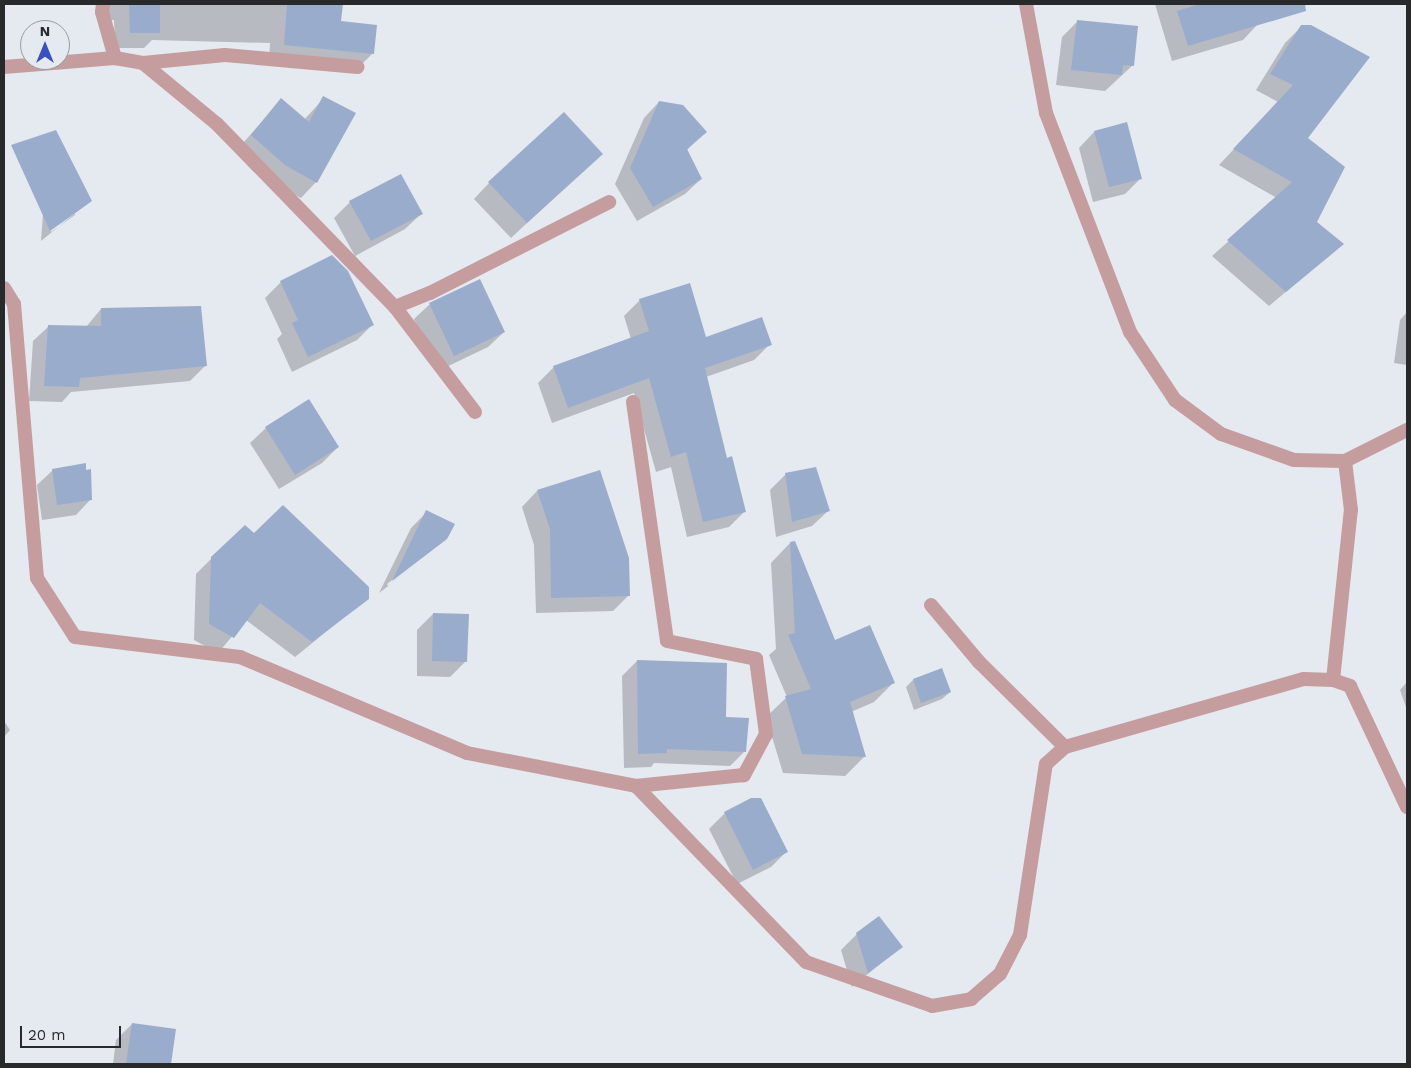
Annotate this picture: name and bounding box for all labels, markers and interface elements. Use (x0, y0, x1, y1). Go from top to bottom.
north arrow (20, 20, 70, 70)
text: N (40, 23, 50, 39)
scale bar (22, 1016, 124, 1048)
text: 20 m (28, 1026, 66, 1044)

